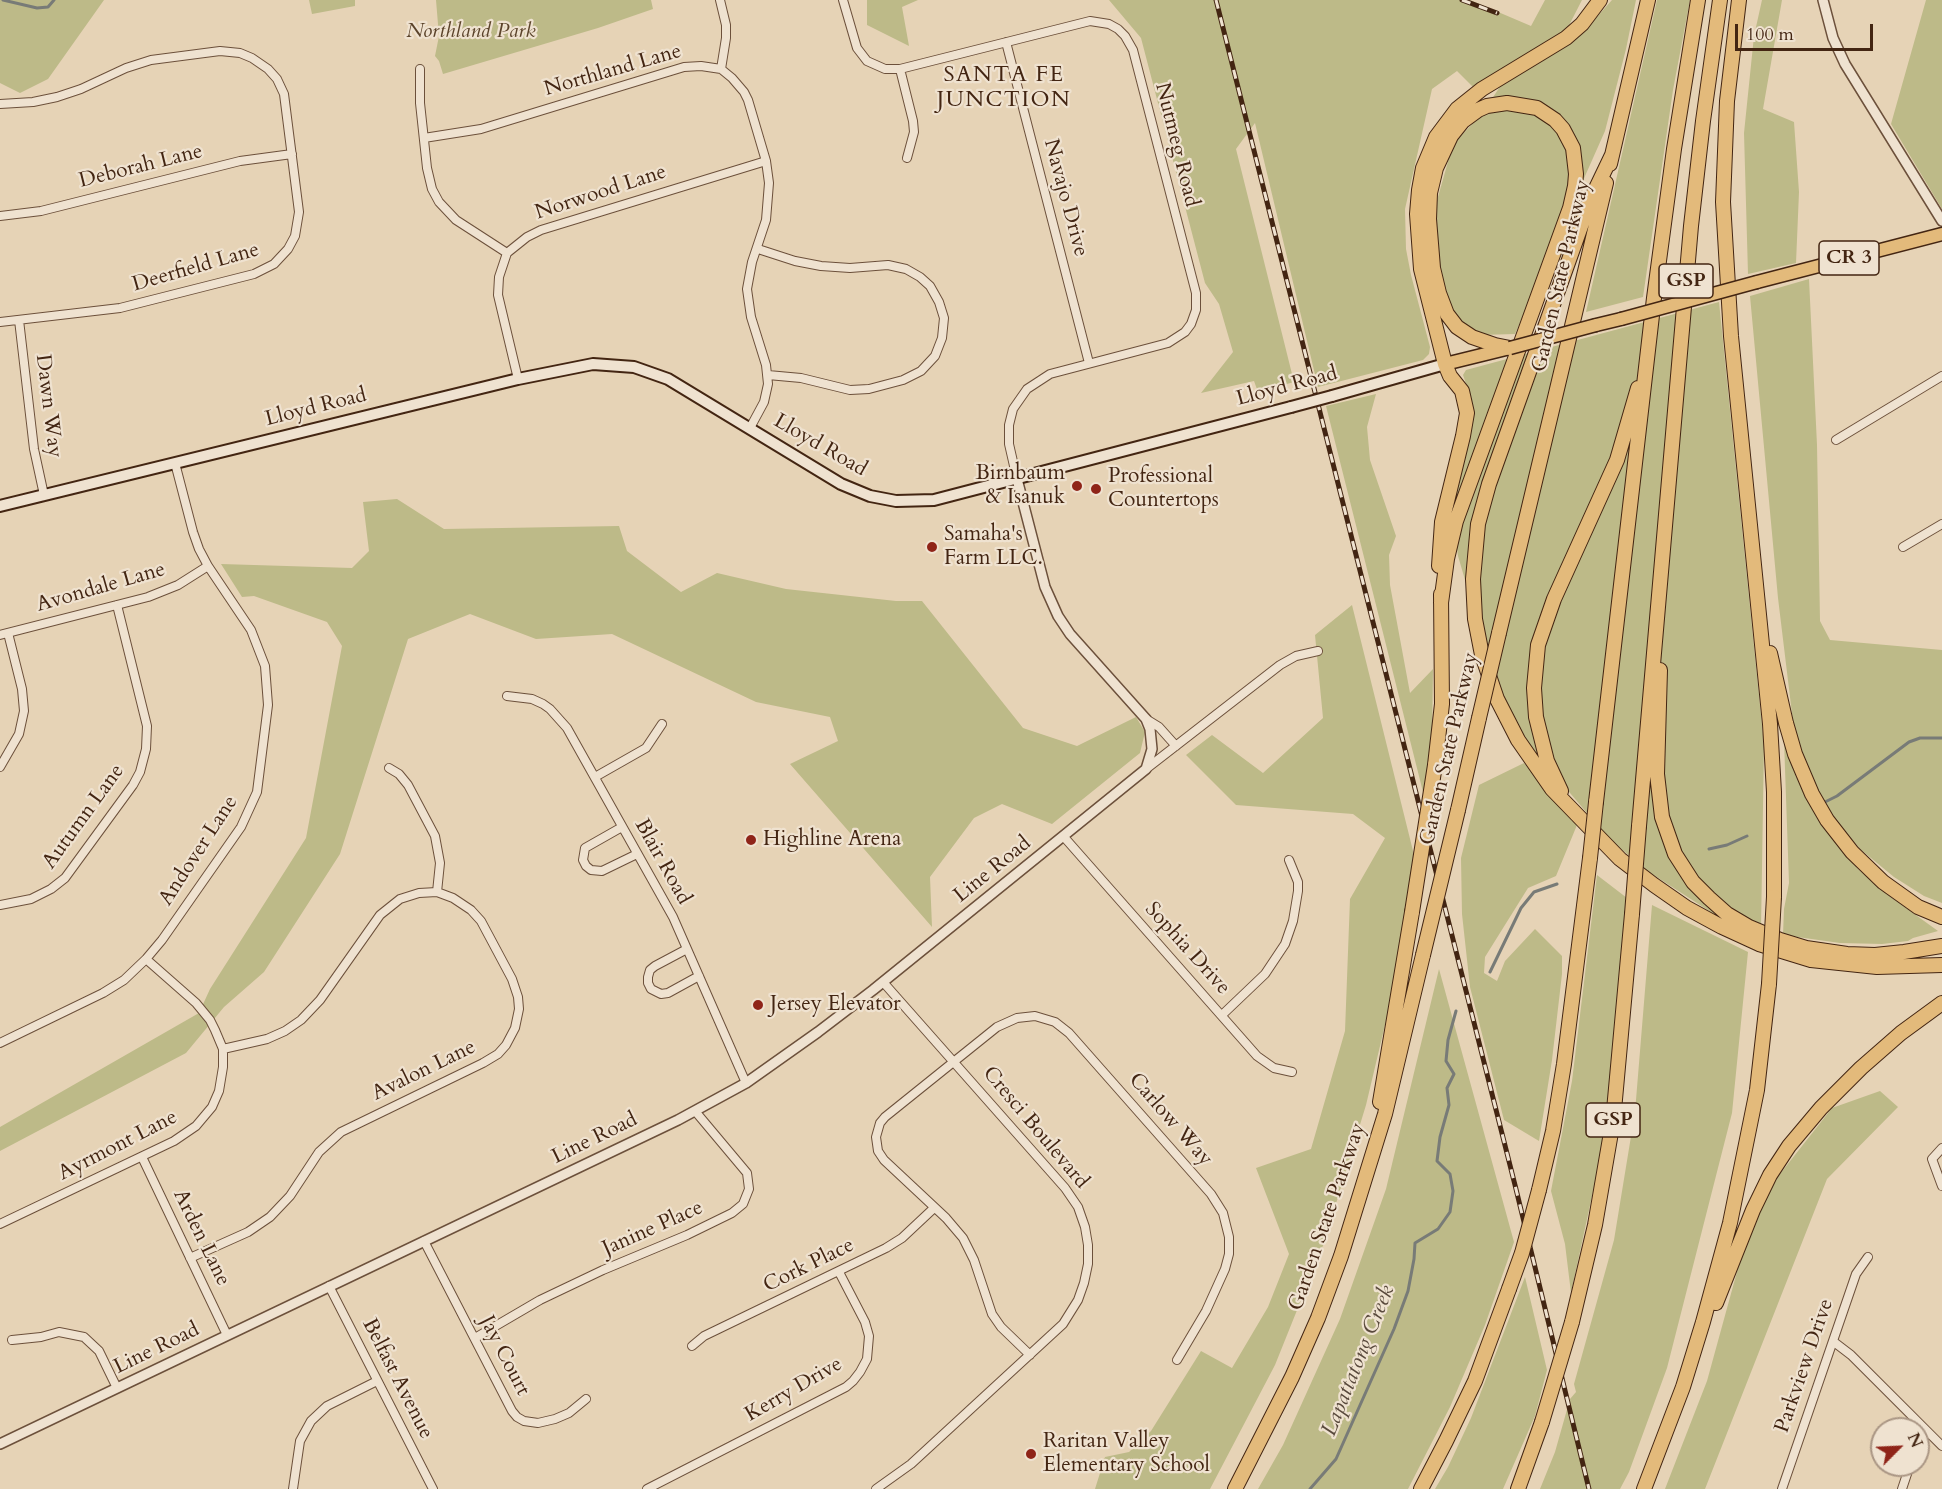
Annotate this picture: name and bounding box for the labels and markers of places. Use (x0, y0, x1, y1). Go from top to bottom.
place label: Birnbaum & Isanuk (976, 461, 1065, 511)
place label: Professional Countertops (1108, 464, 1219, 514)
marker: Birnbaum & Isanuk (1070, 479, 1084, 493)
marker: Professional Countertops (1089, 482, 1103, 496)
place label: Samaha's Farm LLC. (944, 522, 1043, 572)
marker: Samaha's Farm LLC. (925, 540, 939, 554)
place label: Highline Arena (763, 827, 901, 853)
marker: Highline Arena (744, 833, 758, 847)
place label: Jersey Elevator (770, 992, 901, 1018)
marker: Jersey Elevator (751, 998, 765, 1012)
place label: Raritan Valley Elementary School (1043, 1429, 1210, 1479)
marker: Raritan Valley Elementary School (1024, 1447, 1038, 1461)

